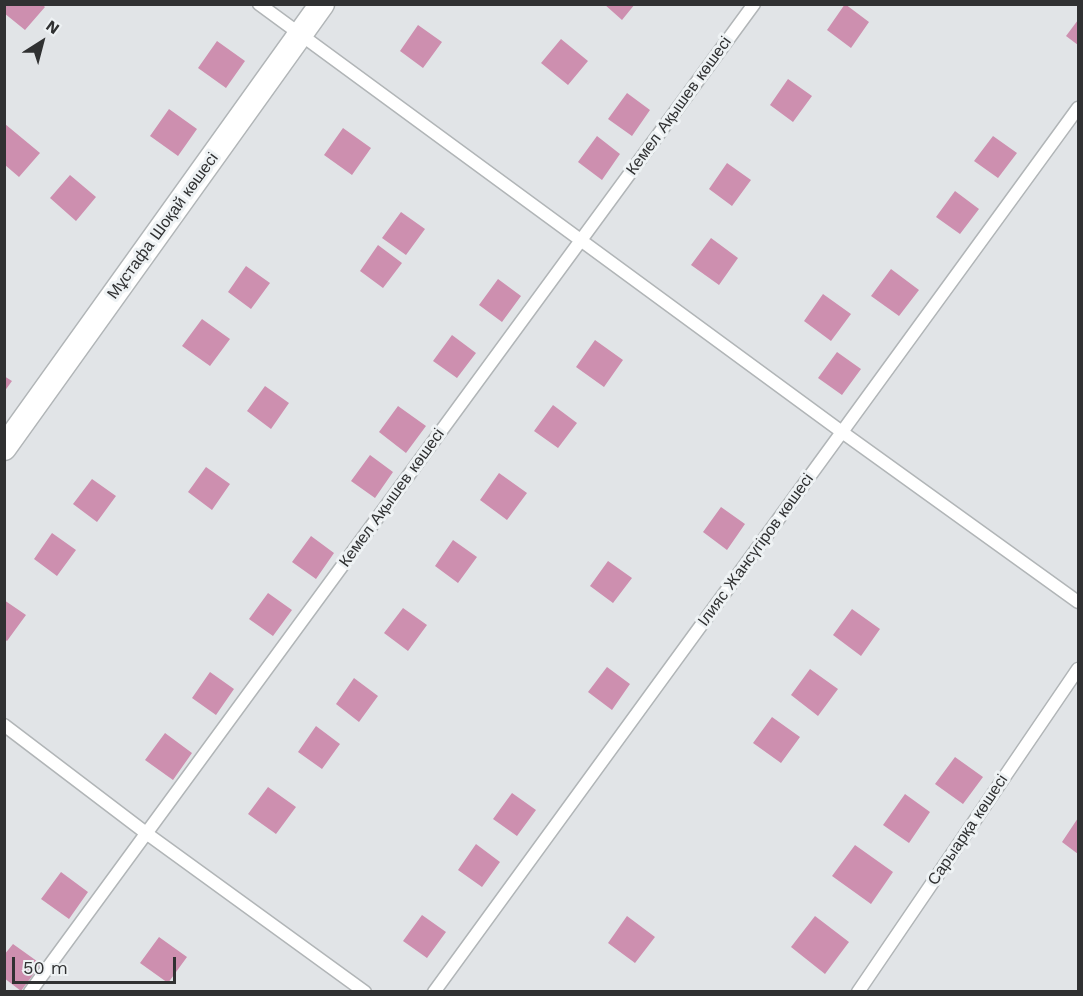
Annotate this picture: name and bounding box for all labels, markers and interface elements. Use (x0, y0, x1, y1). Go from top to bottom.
north arrow (12, 12, 72, 72)
text: N (42, 16, 63, 38)
street label: Кемел Ақышев көшесі (622, 33, 736, 179)
street label: Мұстафа Шоқай көшесі (104, 149, 222, 303)
street label: Кемел Ақышев көшесі (335, 425, 449, 571)
street label: Ілияс Жансүгіров көшесі (694, 470, 818, 630)
street label: Сарыарқа көшесі (924, 771, 1012, 889)
scale bar (15, 945, 178, 983)
text: 50 m (23, 957, 68, 978)

